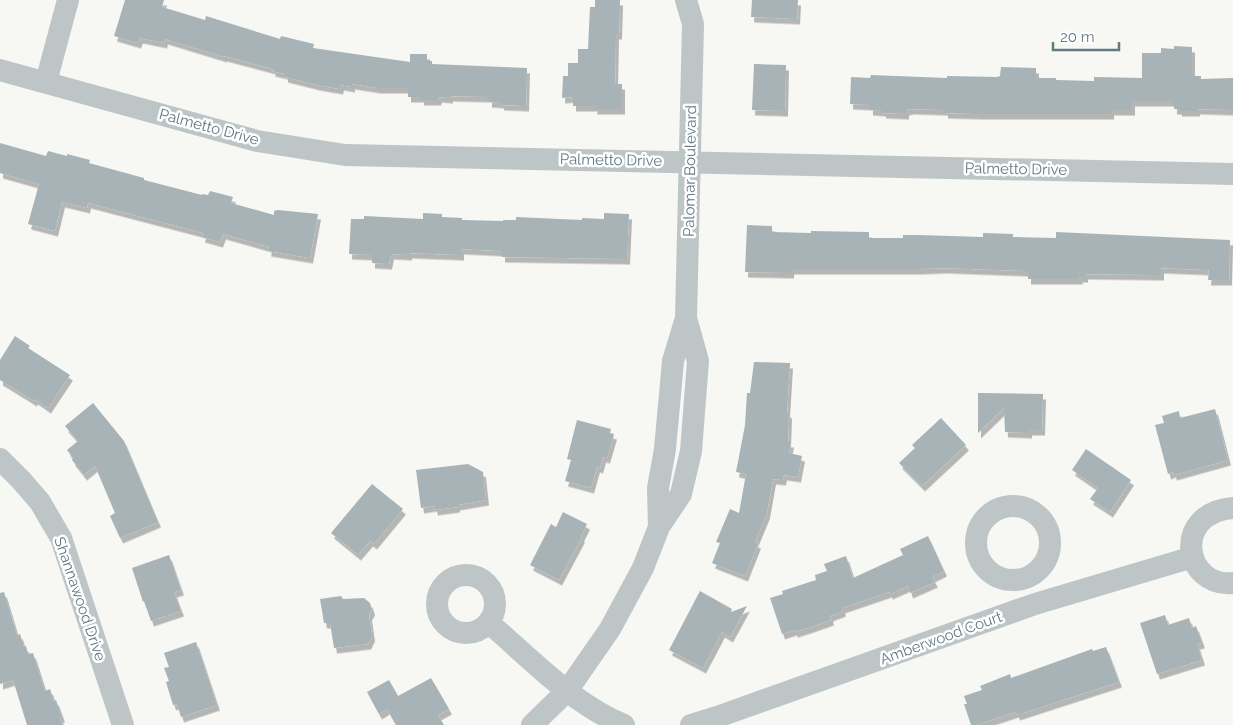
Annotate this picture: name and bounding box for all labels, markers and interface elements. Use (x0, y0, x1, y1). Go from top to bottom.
scale bar (1053, 20, 1119, 52)
text: 20 m (1060, 28, 1095, 46)
street label: Palmetto Drive (157, 105, 261, 149)
street label: Palomar Boulevard (680, 105, 700, 237)
street label: Palmetto Drive (560, 150, 663, 170)
street label: Palmetto Drive (965, 159, 1068, 179)
street label: Shannawood Drive (50, 535, 110, 664)
street label: Amberwood Court (878, 608, 1004, 668)

